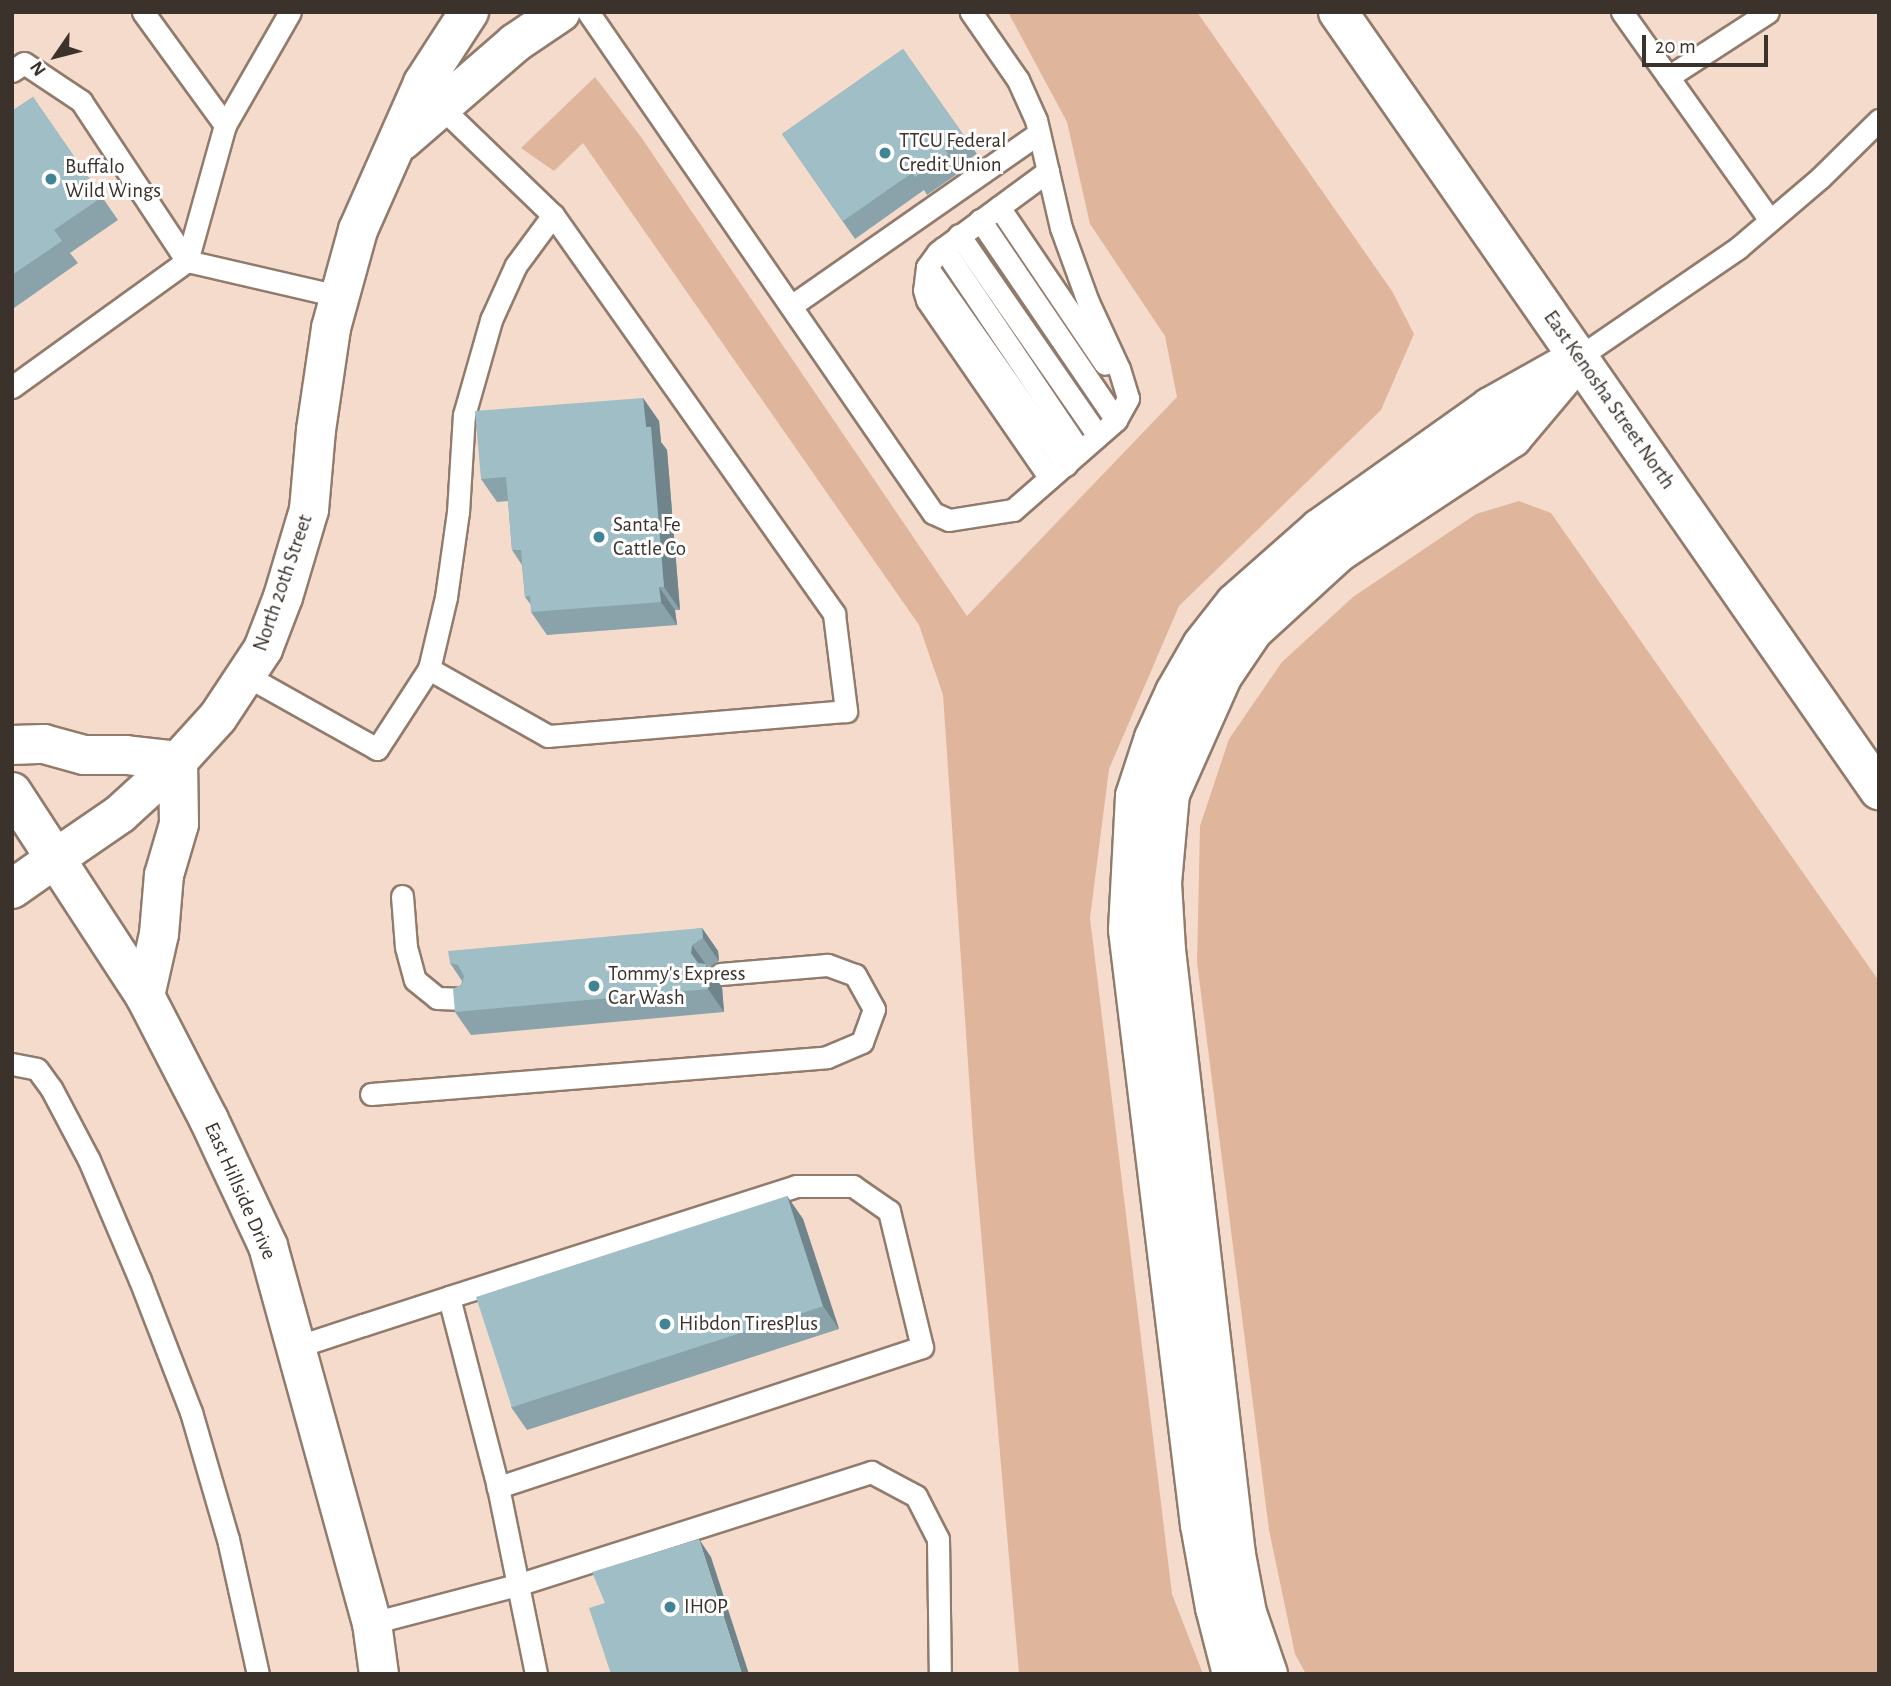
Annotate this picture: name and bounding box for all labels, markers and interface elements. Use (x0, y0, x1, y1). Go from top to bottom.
north arrow (21, 21, 91, 91)
scale bar (1646, 21, 1772, 65)
text: 20 m (1655, 36, 1696, 57)
text: N (27, 57, 50, 79)
place label: TTCU Federal Credit Union (899, 128, 1006, 178)
marker: TTCU Federal Credit Union (877, 145, 893, 161)
place label: Buffalo Wild Wings (65, 154, 161, 204)
marker: Buffalo Wild Wings (43, 171, 59, 187)
street label: East Kenosha Street North (1538, 306, 1680, 494)
street label: North 20th Street (248, 511, 318, 655)
place label: Santa Fe Cattle Co (613, 512, 686, 562)
marker: Santa Fe Cattle Co (591, 529, 607, 545)
place label: Tommy's Express Car Wash (608, 961, 745, 1011)
marker: Tommy's Express Car Wash (586, 978, 602, 994)
street label: East Hillside Drive (198, 1118, 282, 1264)
place label: Hibdon TiresPlus (679, 1311, 818, 1337)
marker: Hibdon TiresPlus (657, 1316, 673, 1332)
place label: IHOP (684, 1594, 728, 1620)
marker: IHOP (662, 1599, 678, 1615)

